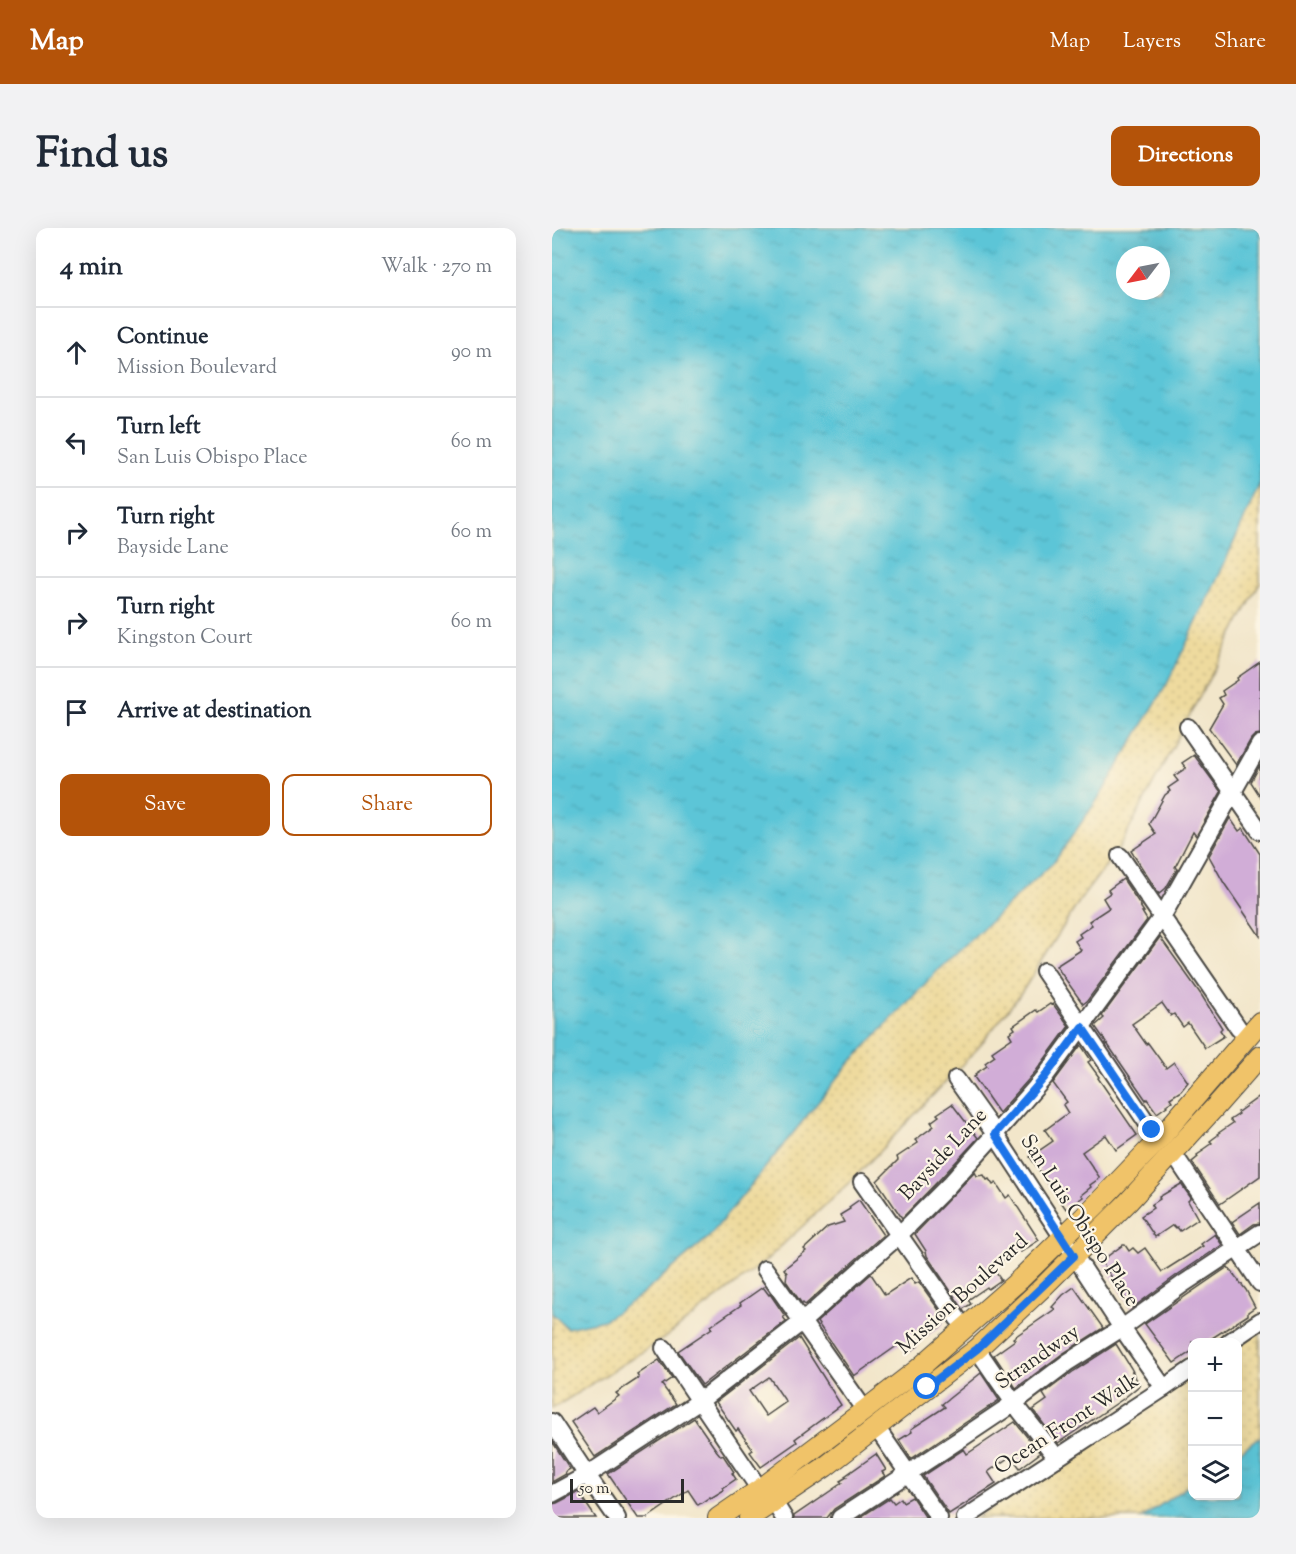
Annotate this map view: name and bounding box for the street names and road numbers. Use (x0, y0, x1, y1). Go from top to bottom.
street label: Bayside Lane (893, 1102, 995, 1208)
street label: San Luis Obispo Place (1012, 1129, 1146, 1313)
street label: Mission Boulevard (891, 1228, 1036, 1362)
street label: Strandway (990, 1318, 1087, 1398)
street label: Ocean Front Walk (989, 1366, 1146, 1483)

